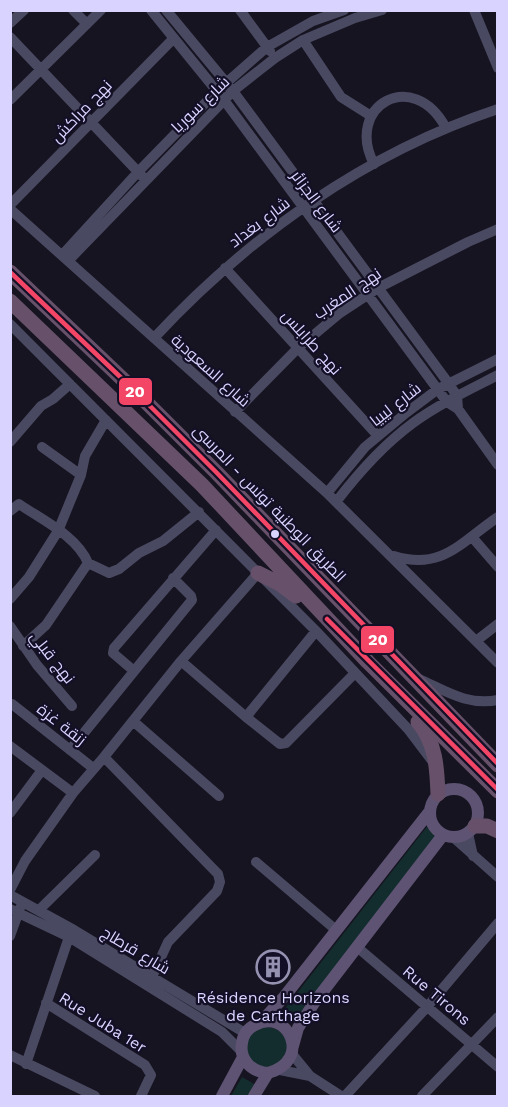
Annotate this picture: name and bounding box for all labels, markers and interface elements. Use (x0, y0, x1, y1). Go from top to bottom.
street label: شارع سوريا (167, 72, 235, 138)
street label: نهج مراكش (47, 76, 117, 148)
street label: شارع الجزائر (285, 166, 346, 237)
street label: شارع بغداد (225, 193, 295, 253)
street label: نهج المغرب (310, 264, 386, 325)
street label: نهج طرابلس (276, 306, 346, 380)
street label: شارع السعودية (166, 330, 254, 412)
line badge: 20 (118, 377, 153, 406)
street label: شارع ليبيا (366, 379, 426, 432)
text: 20 (125, 382, 145, 401)
street label: الطريق الوطنية تونس - المرسى (189, 421, 350, 587)
unlabelled marker (269, 528, 281, 540)
line badge: 20 (360, 625, 395, 654)
street label: نهج قبلي (23, 627, 79, 690)
text: 20 (368, 630, 388, 649)
street label: زنقة غزة (33, 699, 90, 749)
street label: شارع قرطاج (97, 922, 174, 980)
building icon: Résidence Horizons de Carthage (255, 949, 291, 985)
street label: Rue Tirons (399, 962, 474, 1029)
street label: Rue Juba 1er (56, 988, 150, 1057)
place label: Résidence Horizons de Carthage (196, 988, 350, 1025)

